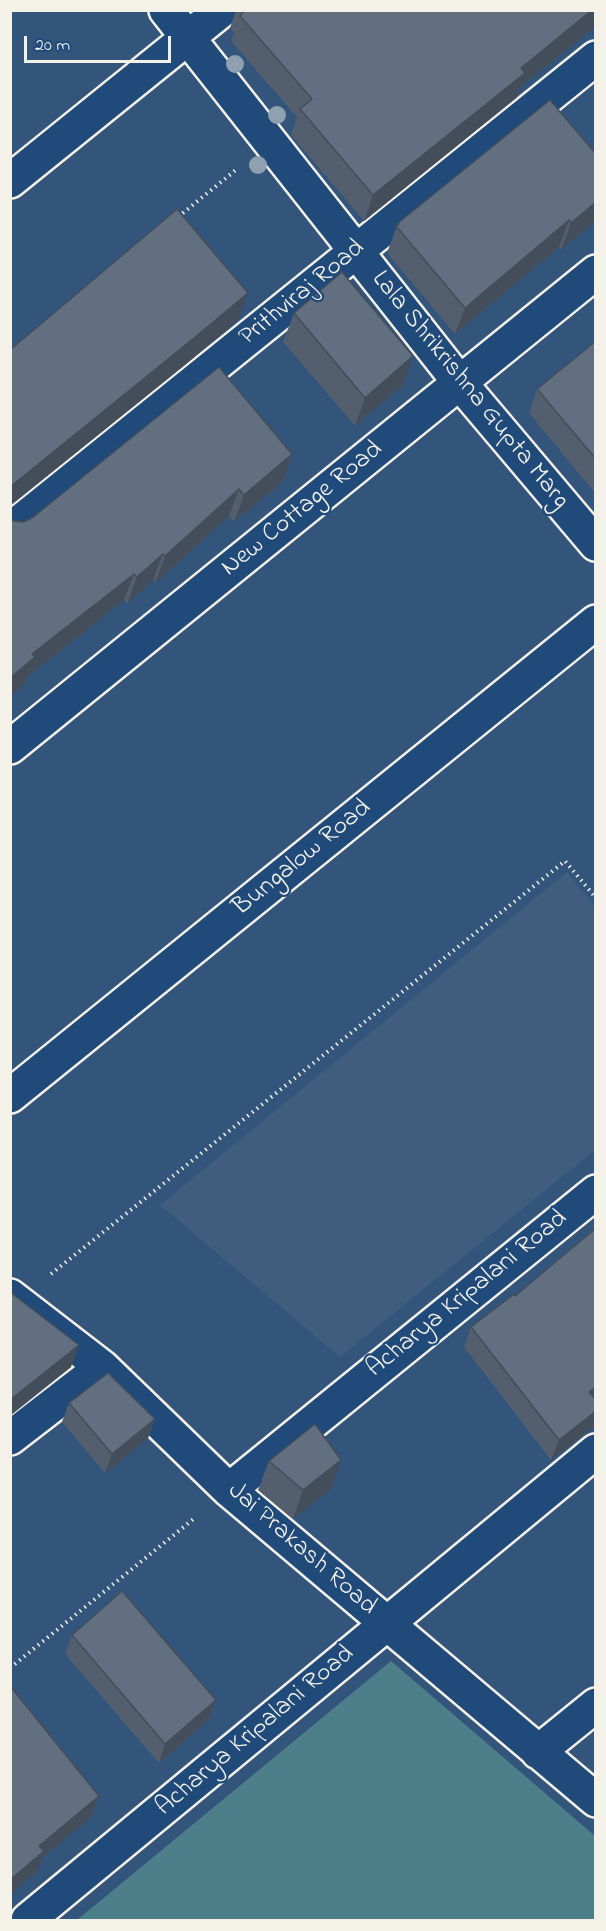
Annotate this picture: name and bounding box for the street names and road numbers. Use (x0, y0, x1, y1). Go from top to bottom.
street label: Prithviraj Road (234, 234, 372, 354)
street label: Lala Shrikrishna Gupta Marg (363, 266, 575, 516)
street label: New Cottage Road (216, 435, 390, 585)
street label: Bungalow Road (228, 794, 378, 924)
street label: Acharya Kripalani Road (361, 1204, 575, 1386)
street label: Jai Prakash Road (220, 1477, 382, 1623)
street label: Acharya Kripalani Road (150, 1640, 362, 1824)

